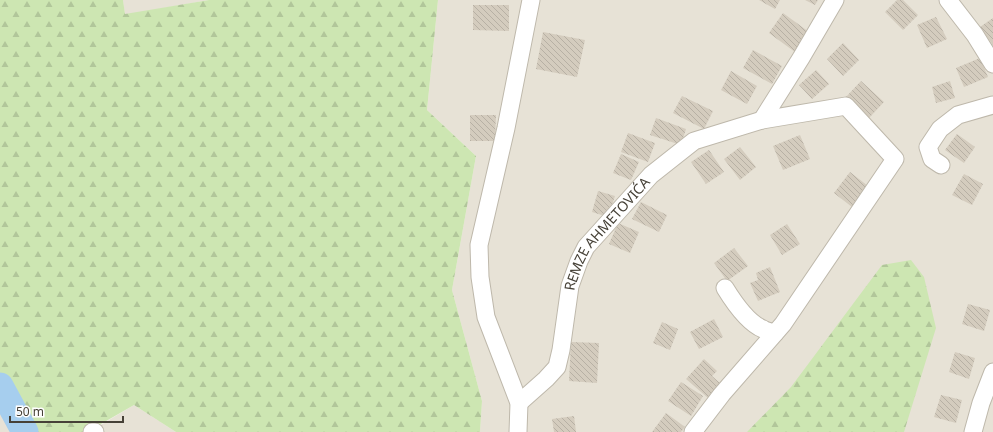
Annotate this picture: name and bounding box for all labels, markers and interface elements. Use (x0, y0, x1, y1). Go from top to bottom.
street label: REMZE AHMETOVIĆA (559, 173, 654, 292)
scale bar (10, 398, 123, 424)
text: 50 m (16, 403, 44, 420)

